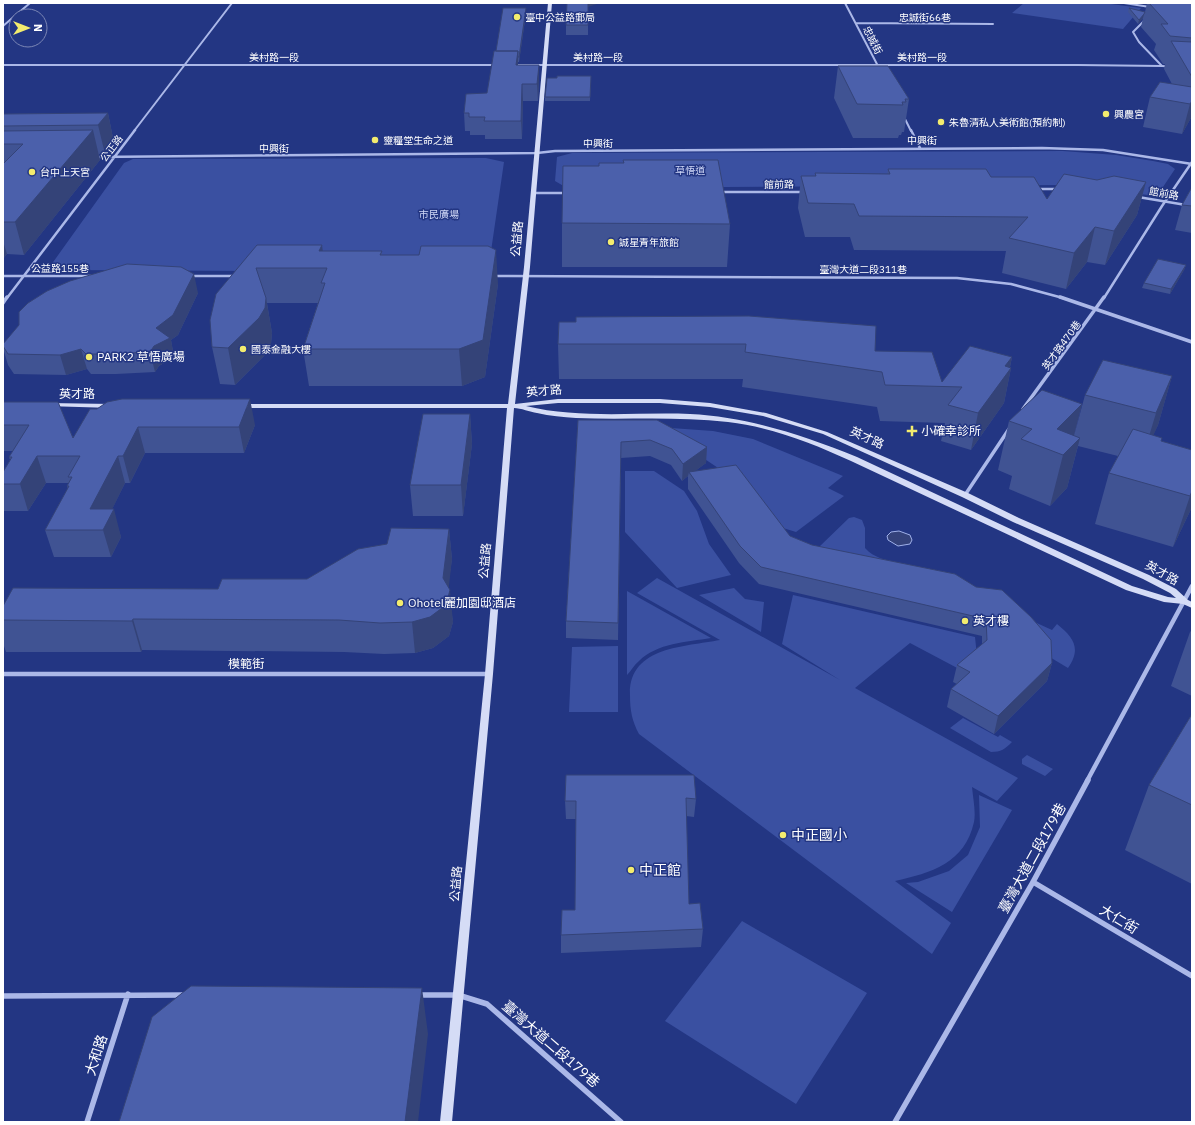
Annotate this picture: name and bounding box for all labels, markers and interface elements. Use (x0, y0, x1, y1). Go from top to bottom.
north arrow (8, 8, 48, 48)
place label: 臺中公益路郵局 (525, 11, 595, 24)
street label: 忠誠街66巷 (899, 11, 951, 24)
marker: 臺中公益路郵局 (512, 12, 522, 22)
text: N (31, 24, 45, 32)
street label: 忠誠街 (860, 24, 885, 57)
street label: 美村路一段 (249, 51, 299, 64)
street label: 美村路一段 (573, 51, 623, 64)
street label: 美村路一段 (897, 51, 947, 64)
place label: 興農宮 (1114, 108, 1144, 121)
marker: 興農宮 (1101, 109, 1111, 119)
place label: 朱魯清私人美術館(預約制) (949, 116, 1066, 129)
marker: 朱魯清私人美術館(預約制) (936, 117, 946, 127)
street label: 公正路 (97, 132, 126, 164)
place label: 靈糧堂生命之道 (383, 134, 453, 147)
street label: 中興街 (907, 134, 937, 147)
marker: 靈糧堂生命之道 (370, 135, 380, 145)
street label: 中興街 (583, 137, 613, 150)
street label: 中興街 (259, 142, 289, 155)
park label: 草悟道 (675, 164, 705, 177)
place label: 台中上天宮 (40, 166, 90, 179)
marker: 台中上天宮 (27, 167, 37, 177)
street label: 館前路 (764, 178, 794, 191)
street label: 館前路 (1148, 184, 1180, 202)
park label: 市民廣場 (419, 208, 459, 221)
street label: 公益路 (507, 220, 526, 258)
place label: 誠星青年旅館 (619, 236, 679, 249)
marker: 誠星青年旅館 (606, 237, 616, 247)
street label: 公益路155巷 (31, 262, 89, 275)
street label: 臺灣大道二段311巷 (819, 263, 907, 276)
street label: 英才路470巷 (1039, 318, 1084, 373)
place label: 國泰金融大樓 (251, 343, 311, 356)
marker: 國泰金融大樓 (238, 344, 248, 354)
place label: PARK2 草悟廣場 (97, 349, 185, 364)
marker: PARK2 草悟廣場 (84, 352, 94, 362)
street label: 英才路 (525, 381, 563, 400)
street label: 英才路 (59, 386, 95, 401)
street label: 英才路 (848, 423, 887, 452)
place label: 小確幸診所 (921, 423, 981, 438)
marker: 小確幸診所 (906, 425, 918, 437)
street label: 公益路 (475, 542, 494, 580)
street label: 英才路 (1143, 557, 1182, 588)
place label: Ohotel麗加園邸酒店 (408, 595, 516, 610)
marker: Ohotel麗加園邸酒店 (395, 598, 405, 608)
place label: 英才樓 (973, 613, 1009, 628)
marker: 英才樓 (960, 616, 970, 626)
street label: 模範街 (228, 656, 264, 671)
street label: 臺灣大道二段179巷 (994, 800, 1070, 916)
place label: 中正國小 (791, 826, 847, 844)
marker: 中正國小 (778, 830, 788, 840)
place label: 中正館 (639, 861, 681, 879)
street label: 公益路 (446, 865, 465, 903)
marker: 中正館 (626, 865, 636, 875)
street label: 大仁街 (1096, 900, 1142, 938)
street label: 臺灣大道二段179巷 (499, 997, 603, 1091)
street label: 大和路 (81, 1032, 111, 1078)

